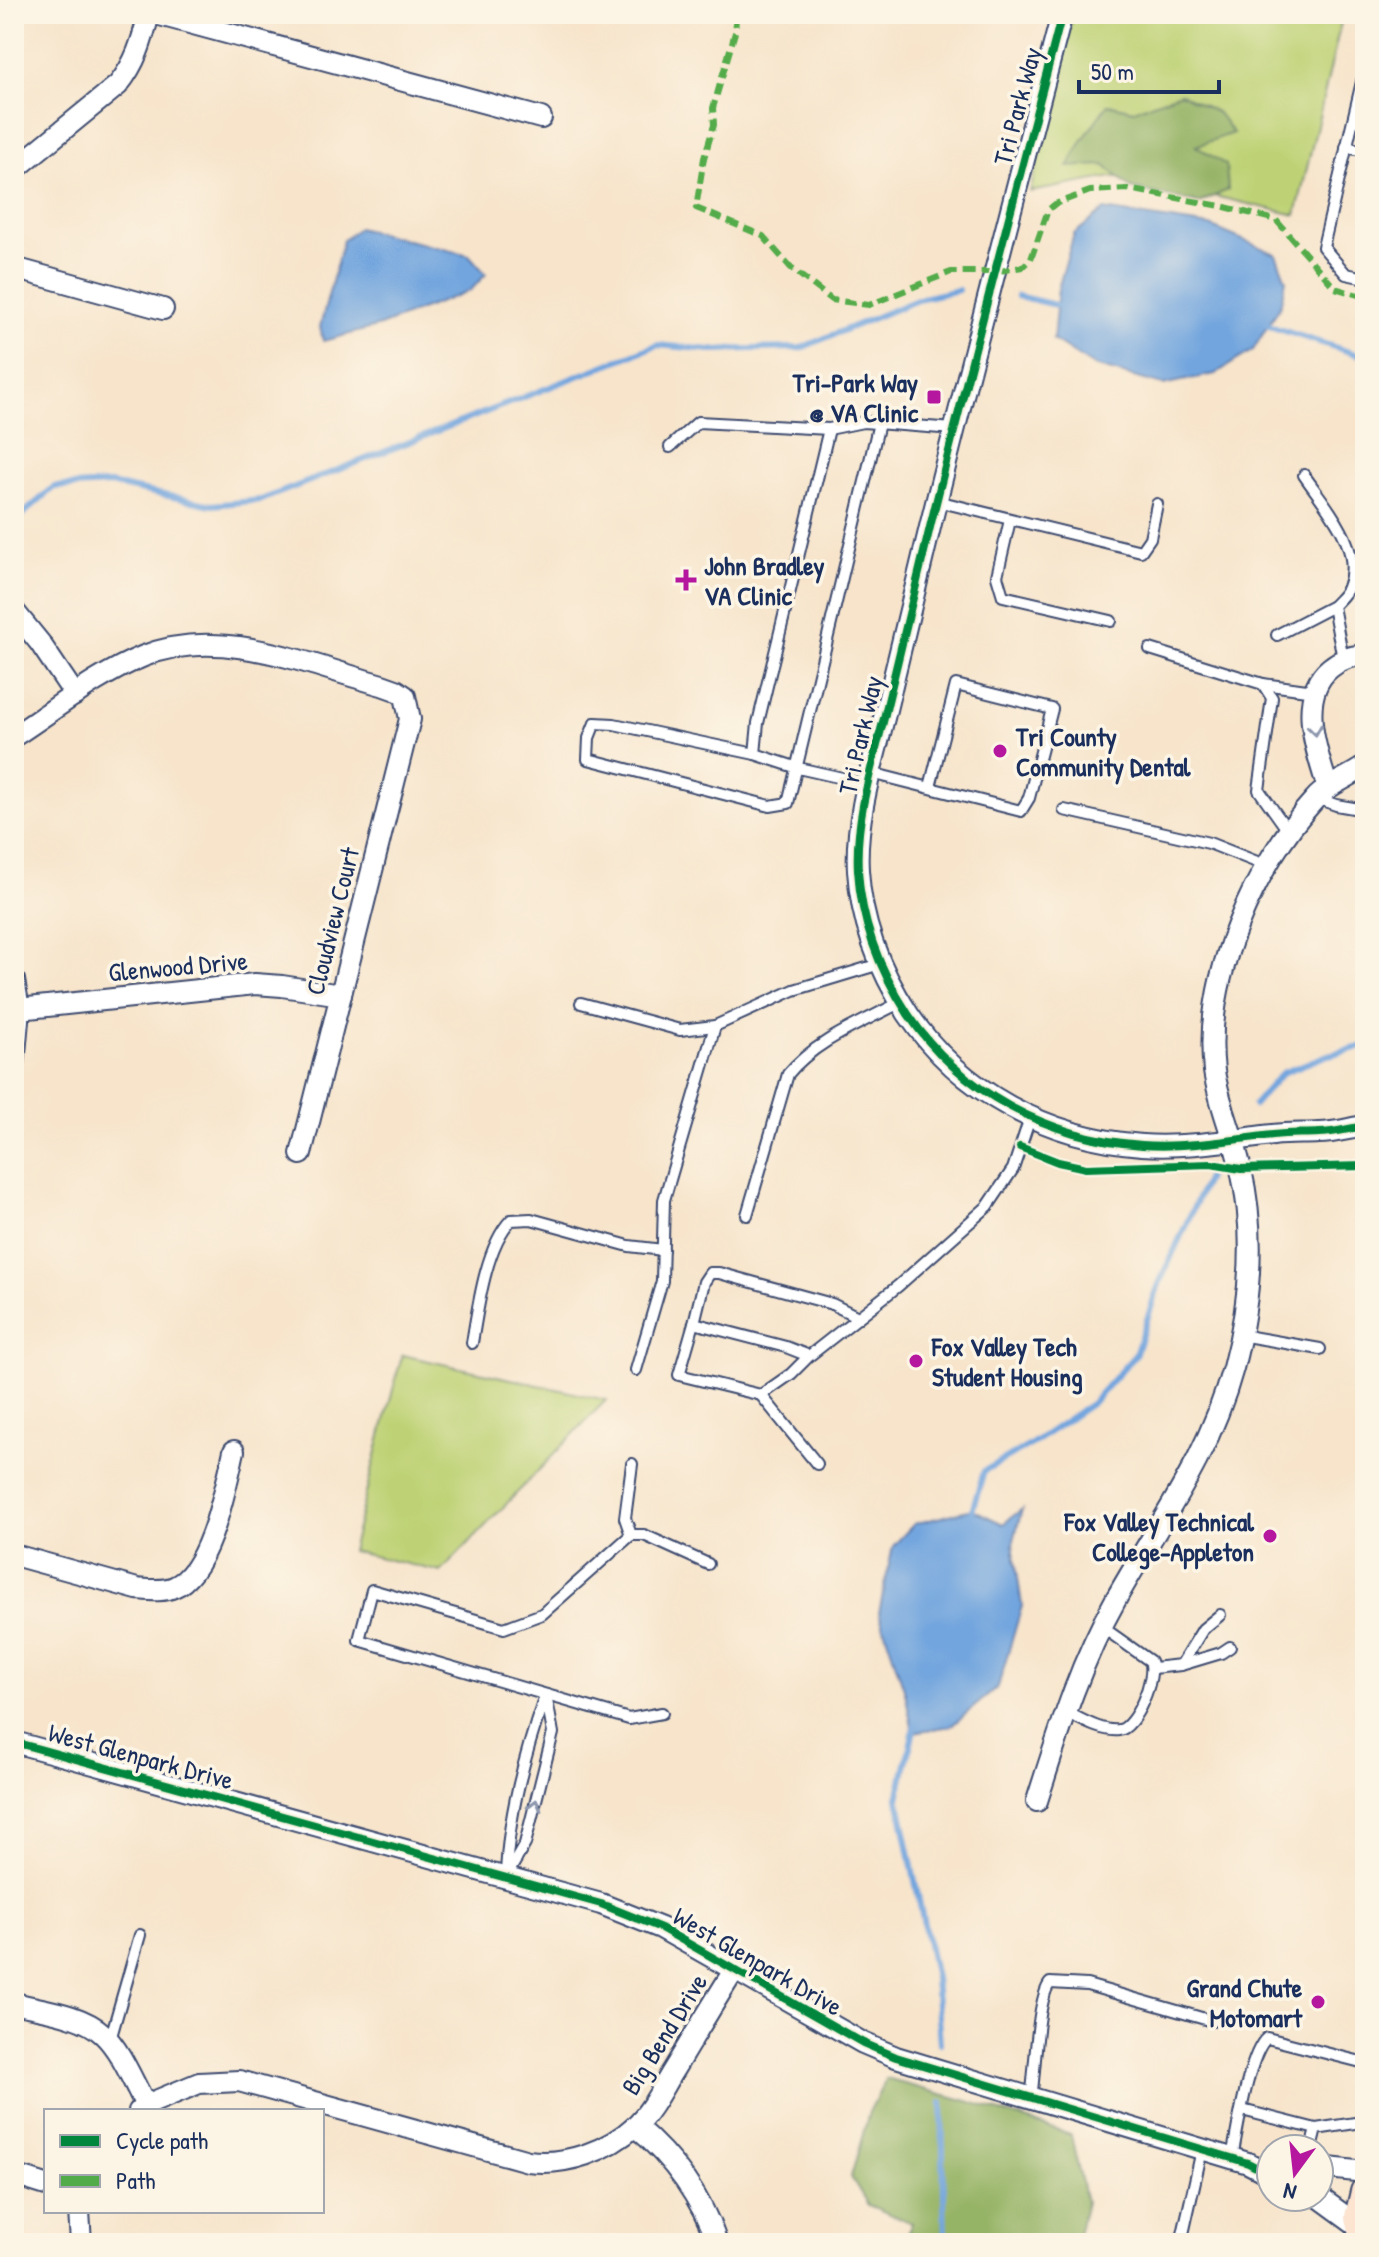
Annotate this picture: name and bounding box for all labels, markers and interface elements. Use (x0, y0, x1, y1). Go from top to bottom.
street label: Tri Park Way (984, 43, 1050, 169)
scale bar (1079, 44, 1219, 94)
text: 50 m (1091, 55, 1134, 87)
place label: Tri-Park Way @ VA Clinic (792, 365, 919, 430)
marker: Tri-Park Way @ VA Clinic (925, 388, 943, 406)
place label: John Bradley VA Clinic (704, 548, 825, 613)
marker: John Bradley VA Clinic (675, 569, 697, 591)
street label: Tri Park Way (829, 672, 891, 798)
place label: Tri County Community Dental (1015, 719, 1192, 785)
one-way arrow (1306, 724, 1323, 737)
marker: Tri County Community Dental (991, 742, 1009, 760)
street label: Cloudview Court (297, 843, 367, 998)
street label: Glenwood Drive (107, 942, 249, 990)
place label: Fox Valley Tech Student Housing (931, 1329, 1083, 1395)
marker: Fox Valley Tech Student Housing (907, 1352, 925, 1370)
place label: Fox Valley Technical College-Appleton (1064, 1504, 1255, 1570)
marker: Fox Valley Technical College-Appleton (1261, 1527, 1279, 1545)
street label: West Glenpark Drive (45, 1715, 237, 1797)
one-way arrow (525, 1799, 542, 1812)
street label: West Glenpark Drive (667, 1898, 849, 2024)
street label: Big Bend Drive (613, 1967, 715, 2101)
place label: Grand Chute Motomart (1187, 1970, 1303, 2035)
marker: Grand Chute Motomart (1309, 1993, 1327, 2011)
legend (44, 2109, 324, 2213)
text: Cycle path (116, 2124, 208, 2156)
north arrow (1255, 2133, 1335, 2213)
text: Path (116, 2164, 155, 2196)
text: N (1280, 2176, 1299, 2208)

